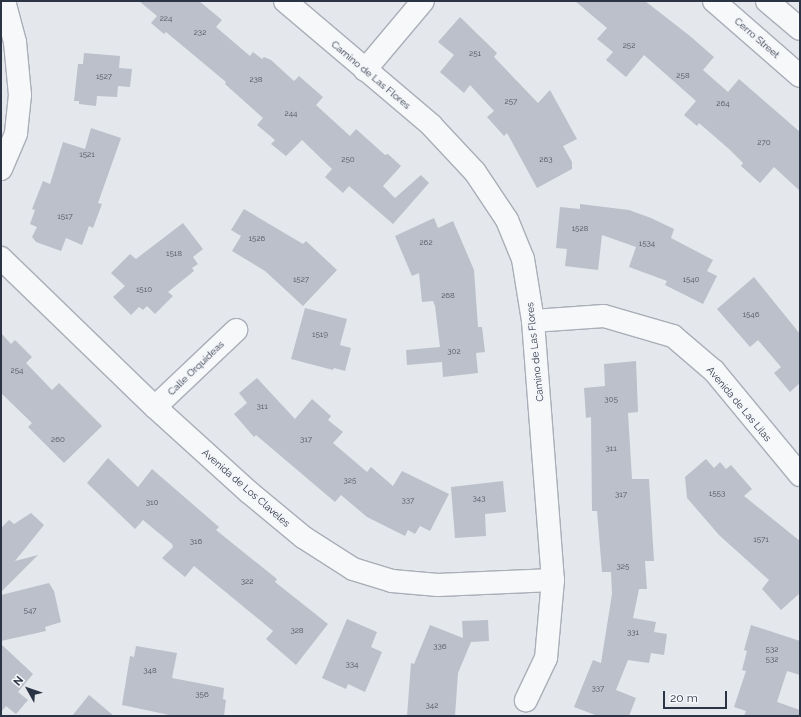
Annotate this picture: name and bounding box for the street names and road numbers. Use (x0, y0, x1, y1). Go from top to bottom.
street label: Cerro Street (732, 15, 782, 61)
street label: Camino de Las Flores (329, 38, 413, 112)
street label: Camino de Las Flores (524, 302, 546, 402)
street label: Calle Orquideas (165, 338, 227, 398)
street label: Avenida de Las Lilas (704, 364, 774, 444)
street label: Avenida de Los Claveles (200, 447, 292, 529)

